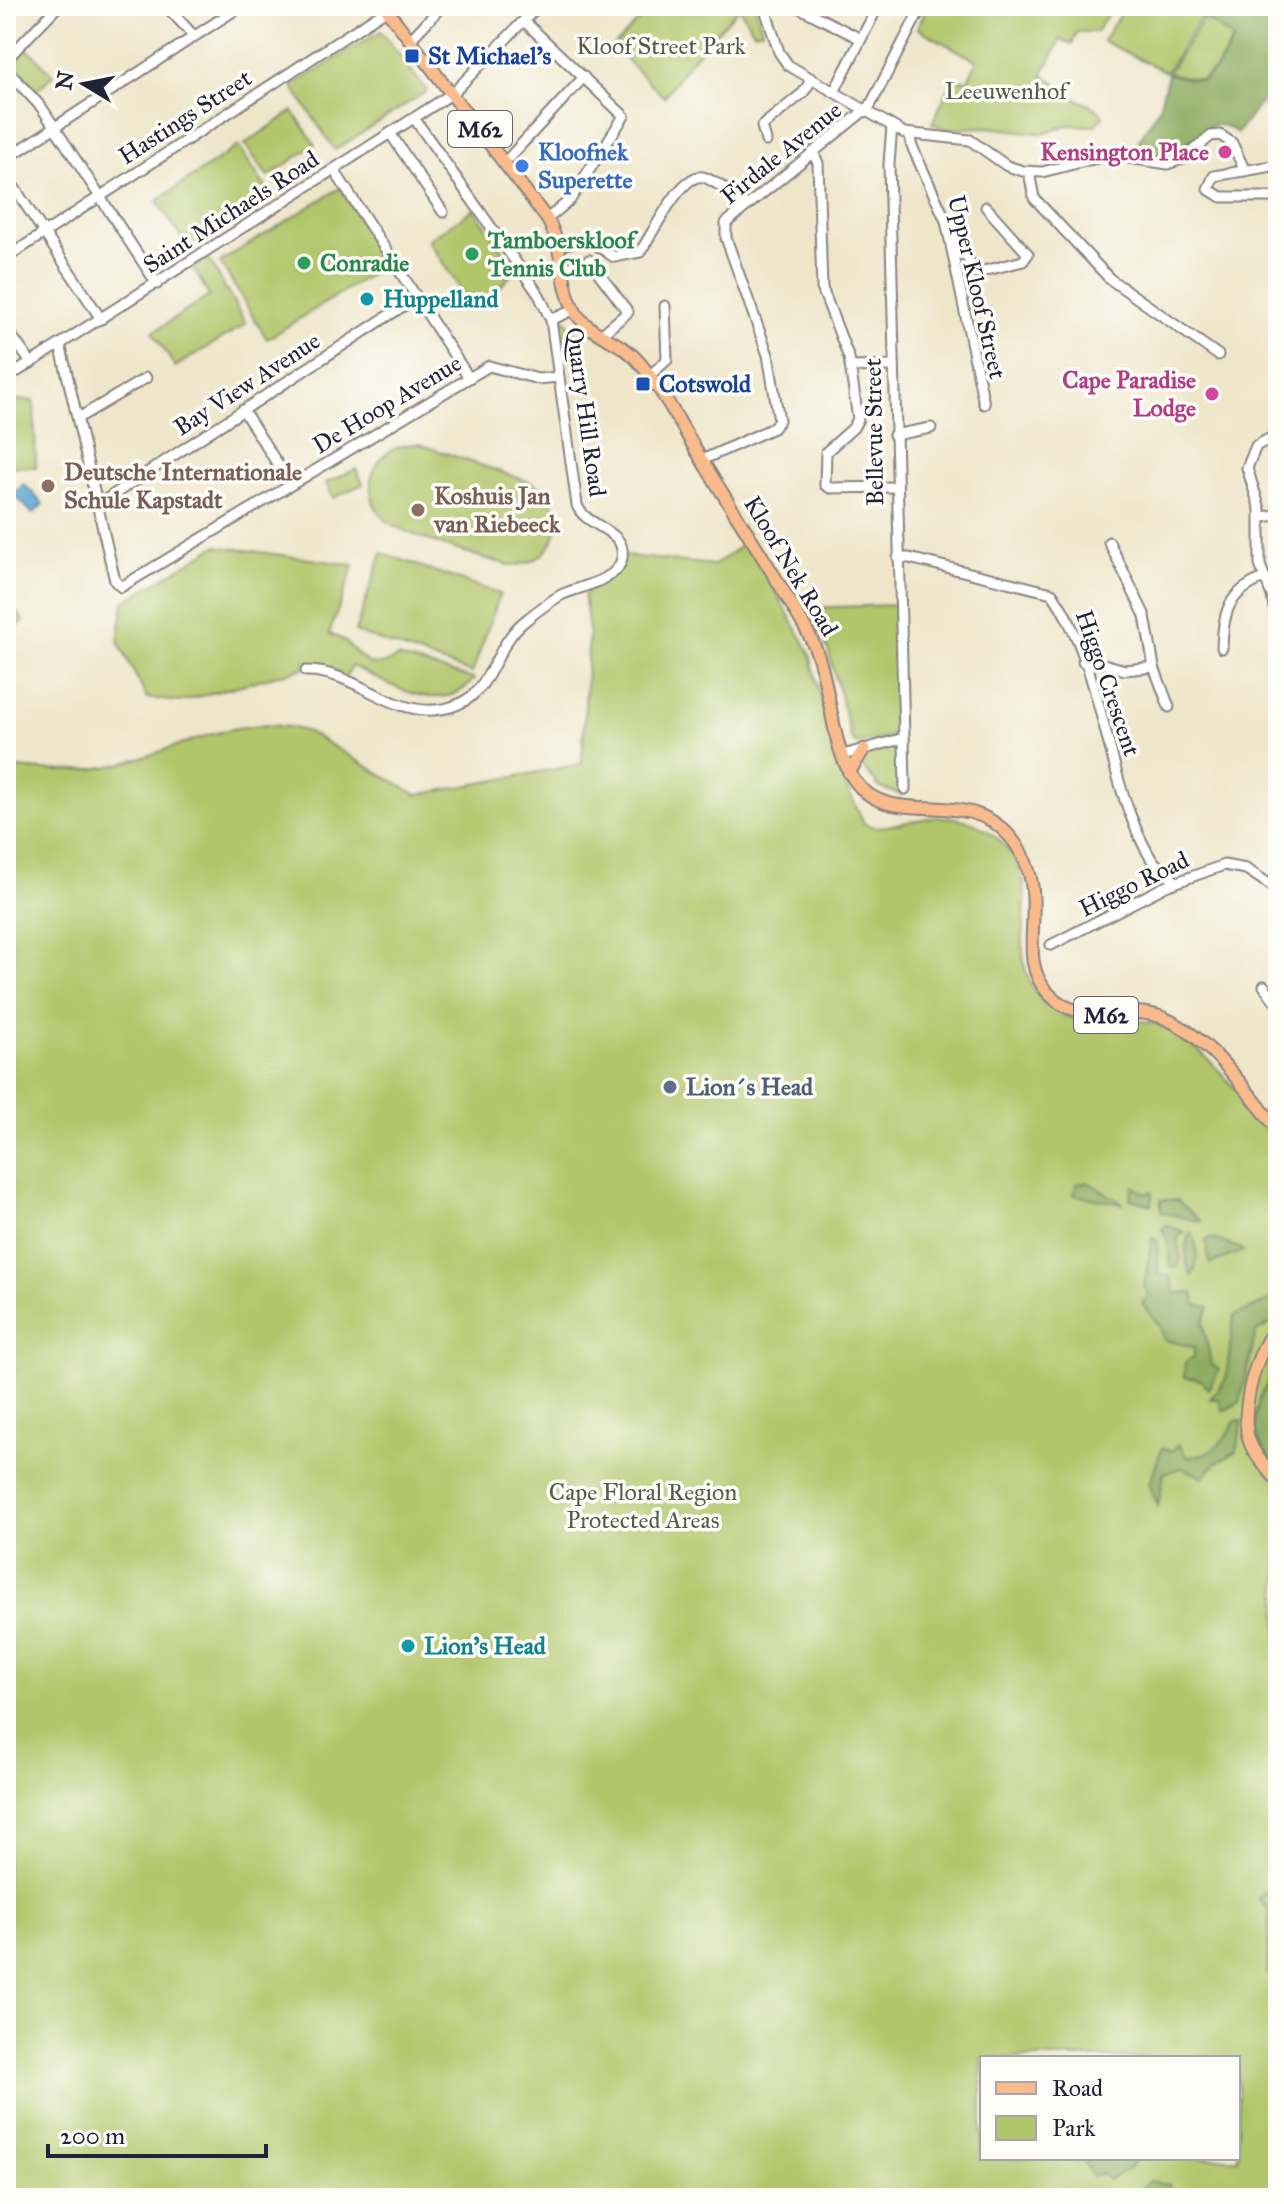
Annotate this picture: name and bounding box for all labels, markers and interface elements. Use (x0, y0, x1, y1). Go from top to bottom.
park label: Kloof Street Park (576, 31, 747, 61)
place label: St Michael's (428, 41, 552, 71)
north arrow (44, 44, 124, 124)
marker: St Michael's (403, 47, 421, 65)
street label: Hastings Street (113, 63, 258, 171)
text: N (50, 69, 80, 92)
park label: Leeuwenhof (945, 76, 1071, 106)
street label: Firdale Avenue (714, 95, 848, 211)
road number: M62 (448, 111, 512, 147)
place label: Kloofnek Superette (538, 137, 632, 195)
place label: Kensington Place (1040, 137, 1209, 167)
marker: Kensington Place (1216, 143, 1234, 161)
street label: Saint Michaels Road (138, 144, 324, 280)
marker: Kloofnek Superette (513, 157, 531, 175)
street label: Upper Kloof Street (941, 192, 1013, 382)
place label: Tamboerskloof Tennis Club (487, 225, 639, 283)
marker: Tamboerskloof Tennis Club (463, 245, 481, 263)
place label: Conradie (320, 248, 409, 278)
marker: Conradie (295, 254, 313, 272)
place label: Huppelland (383, 284, 499, 314)
marker: Huppelland (358, 290, 376, 308)
street label: Quarry Hill Road (559, 325, 613, 499)
street label: Bay View Avenue (168, 326, 326, 442)
street label: De Hoop Avenue (307, 348, 467, 460)
street label: Bellevue Street (858, 357, 890, 506)
place label: Cape Paradise Lodge (1062, 365, 1196, 423)
place label: Cotswold (659, 369, 752, 399)
marker: Cotswold (634, 375, 652, 393)
marker: Cape Paradise Lodge (1203, 385, 1221, 403)
place label: Deutsche Internationale Schule Kapstadt (64, 457, 302, 515)
marker: Deutsche Internationale Schule Kapstadt (39, 477, 57, 495)
place label: Koshuis Jan van Riebeeck (433, 481, 561, 539)
street label: Kloof Nek Road (737, 490, 845, 642)
marker: Koshuis Jan van Riebeeck (409, 501, 427, 519)
street label: Higgo Crescent (1069, 606, 1147, 761)
street label: Higgo Road (1074, 845, 1194, 923)
road number: M62 (1074, 997, 1138, 1033)
place label: Lion´s Head (686, 1072, 814, 1102)
marker: Lion´s Head (661, 1078, 679, 1096)
park label: Cape Floral Region Protected Areas (549, 1477, 737, 1535)
place label: Lion's Head (424, 1631, 547, 1661)
marker: Lion's Head (399, 1637, 417, 1655)
legend (980, 2056, 1240, 2160)
text: Road (1052, 2073, 1103, 2103)
scale bar (48, 2108, 266, 2158)
text: Park (1052, 2113, 1096, 2143)
text: 200 m (60, 2121, 125, 2151)

